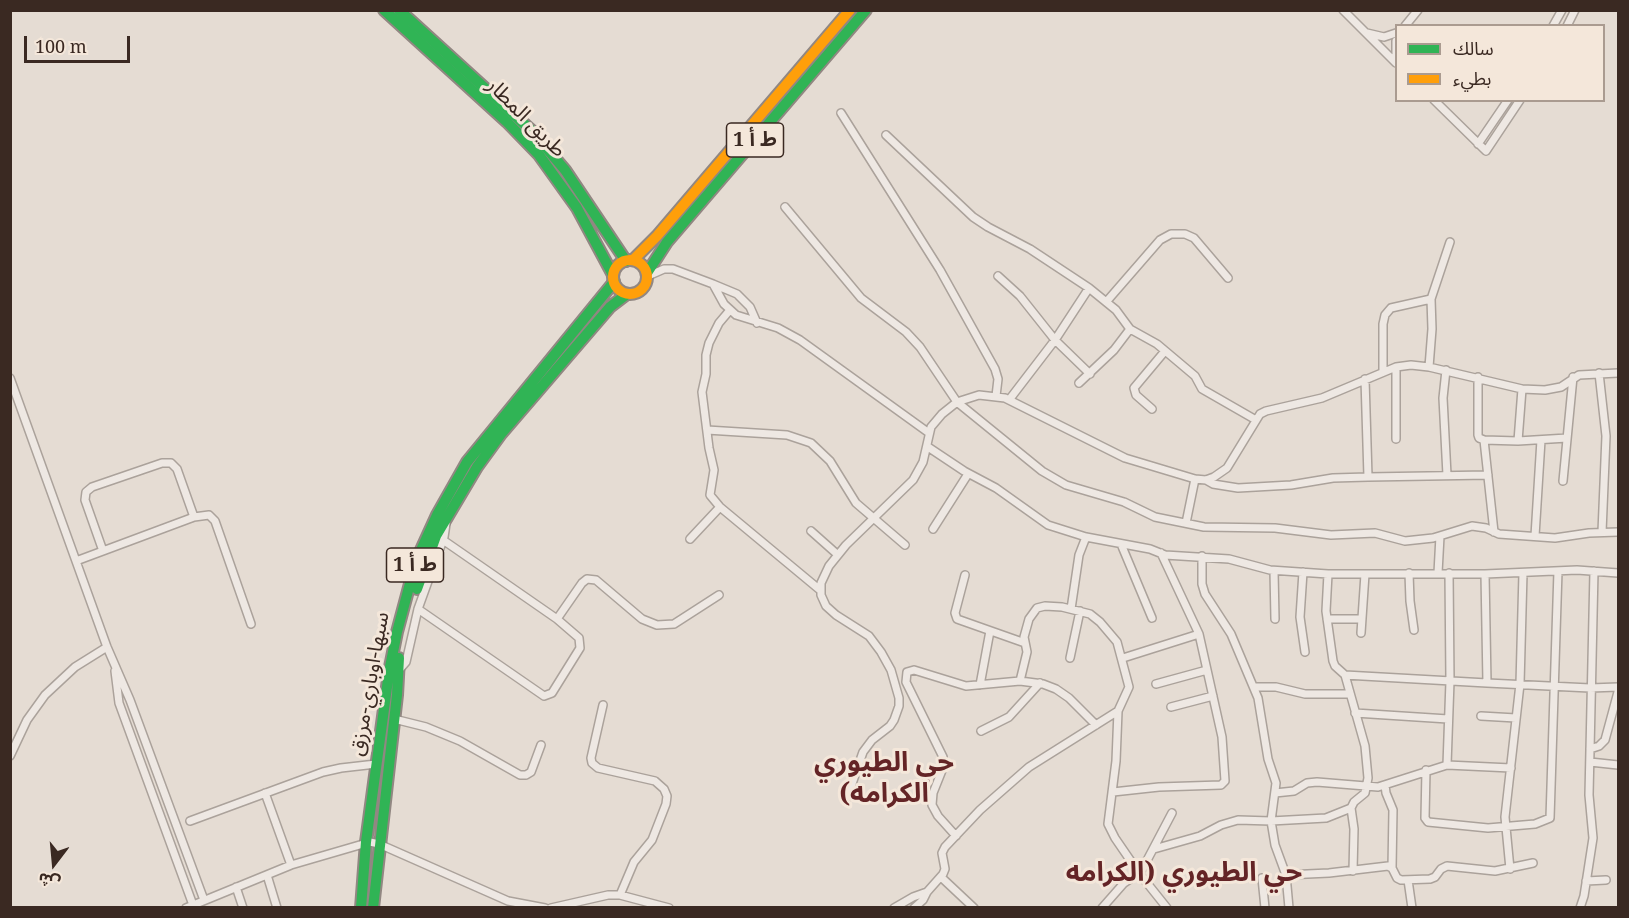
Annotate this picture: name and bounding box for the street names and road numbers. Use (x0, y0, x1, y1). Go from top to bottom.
street label: طريق المطار (481, 73, 571, 163)
road number: ط أ 1 (726, 123, 783, 157)
road number: ط أ 1 (386, 548, 444, 582)
street label: سبها-اوباري-مرزق (345, 610, 395, 758)

